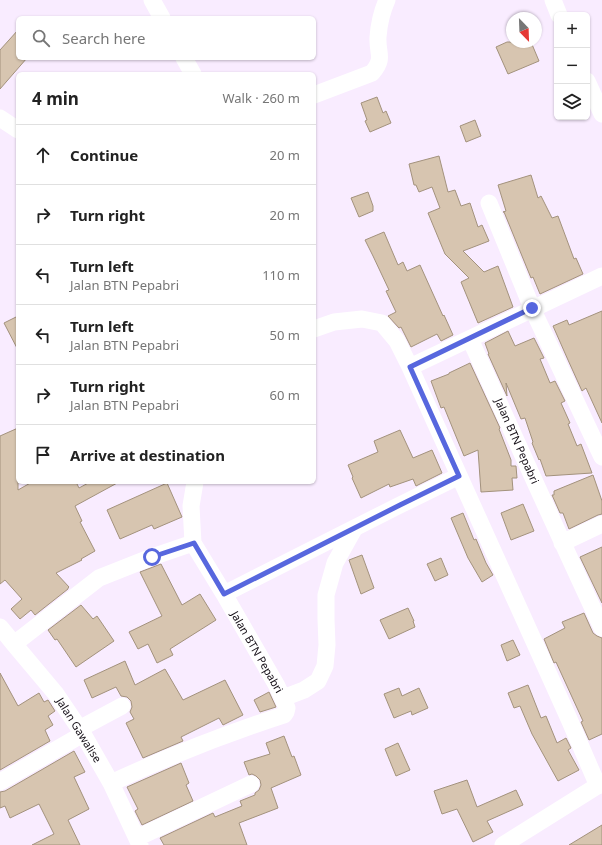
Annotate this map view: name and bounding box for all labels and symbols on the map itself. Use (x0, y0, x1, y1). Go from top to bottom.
north arrow (506, 12, 542, 48)
route end (523, 299, 541, 317)
street label: Jalan BTN Pepabri (491, 395, 543, 486)
route start (143, 548, 161, 566)
street label: Jalan BTN Pepabri (227, 607, 287, 695)
street label: Jalan Gawalise (53, 694, 105, 765)

